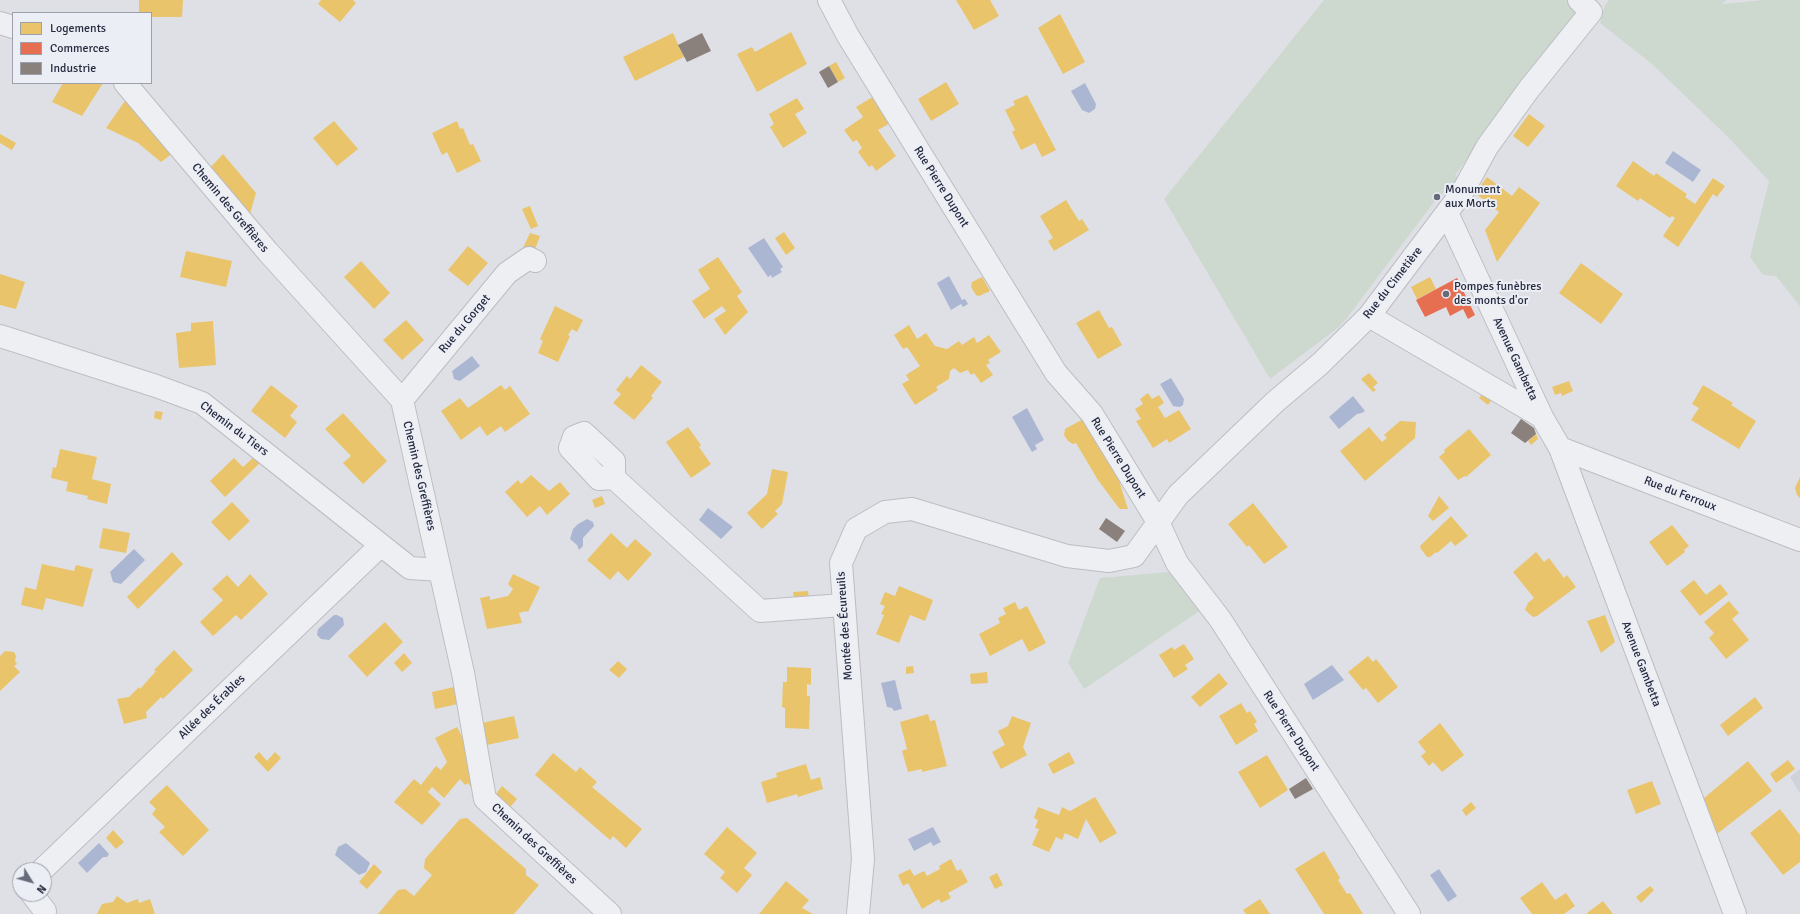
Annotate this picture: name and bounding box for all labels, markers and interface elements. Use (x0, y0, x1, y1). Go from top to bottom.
legend (12, 12, 152, 84)
text: Logements (50, 21, 106, 36)
text: Commerces (50, 41, 110, 56)
text: Industrie (50, 61, 96, 76)
street label: Rue Pierre Dupont (910, 144, 972, 230)
street label: Chemin des Greffières (188, 160, 272, 256)
place label: Monument aux Morts (1445, 183, 1500, 211)
marker: Monument aux Morts (1432, 192, 1442, 202)
street label: Rue du Cimetière (1360, 244, 1426, 322)
place label: Pompes funèbres des monts d'or (1454, 280, 1541, 308)
marker: Pompes funèbres des monts d'or (1441, 289, 1451, 299)
street label: Rue du Gorget (436, 292, 494, 356)
street label: Avenue Gambetta (1489, 315, 1541, 403)
street label: Chemin du Tiers (197, 399, 271, 459)
street label: Rue Pierre Dupont (1087, 415, 1149, 501)
street label: Chemin des Greffières (399, 420, 439, 532)
street label: Rue du Ferroux (1642, 474, 1718, 514)
street label: Montée des Écureuils (834, 571, 856, 681)
street label: Avenue Gambetta (1618, 619, 1664, 709)
street label: Allée des Érables (176, 672, 248, 742)
street label: Rue Pierre Dupont (1260, 688, 1322, 774)
street label: Chemin des Greffières (488, 801, 580, 887)
north arrow (12, 862, 52, 902)
text: N (34, 882, 49, 896)

